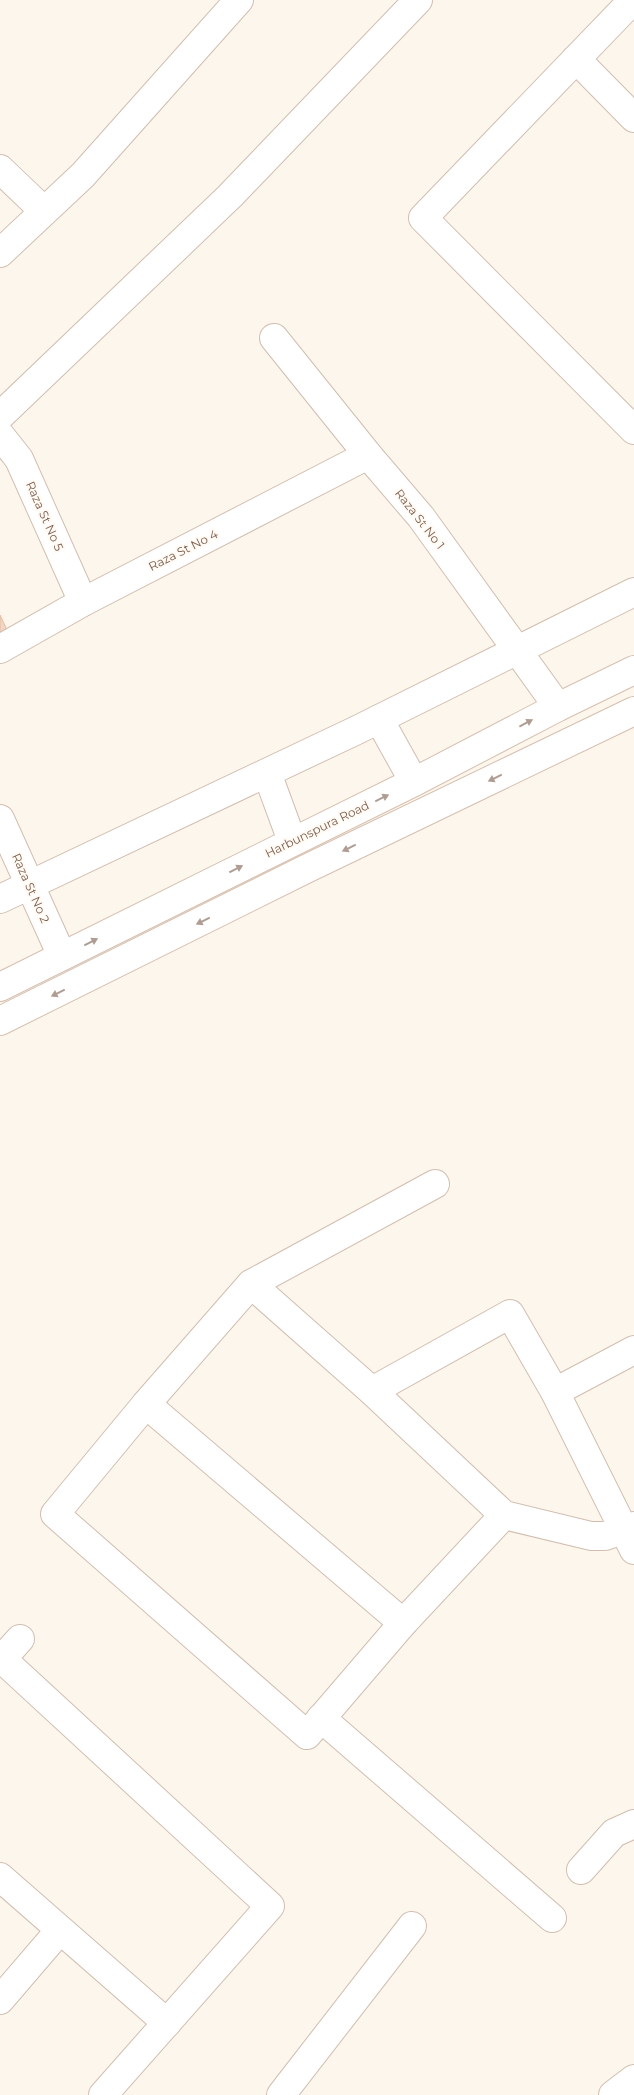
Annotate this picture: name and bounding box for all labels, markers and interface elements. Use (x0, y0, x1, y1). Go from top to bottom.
street label: Raza St No 5 (23, 479, 67, 553)
street label: Raza St No 1 (392, 486, 448, 552)
street label: Raza St No 4 (146, 526, 220, 574)
one-way arrow (519, 719, 533, 727)
one-way arrow (488, 774, 502, 782)
one-way arrow (375, 793, 389, 801)
street label: Harbunspura Road (263, 797, 371, 861)
one-way arrow (342, 845, 356, 853)
street label: Raza St No 2 (9, 851, 53, 925)
one-way arrow (229, 865, 243, 873)
one-way arrow (196, 917, 210, 925)
one-way arrow (83, 938, 98, 946)
one-way arrow (51, 989, 65, 997)

